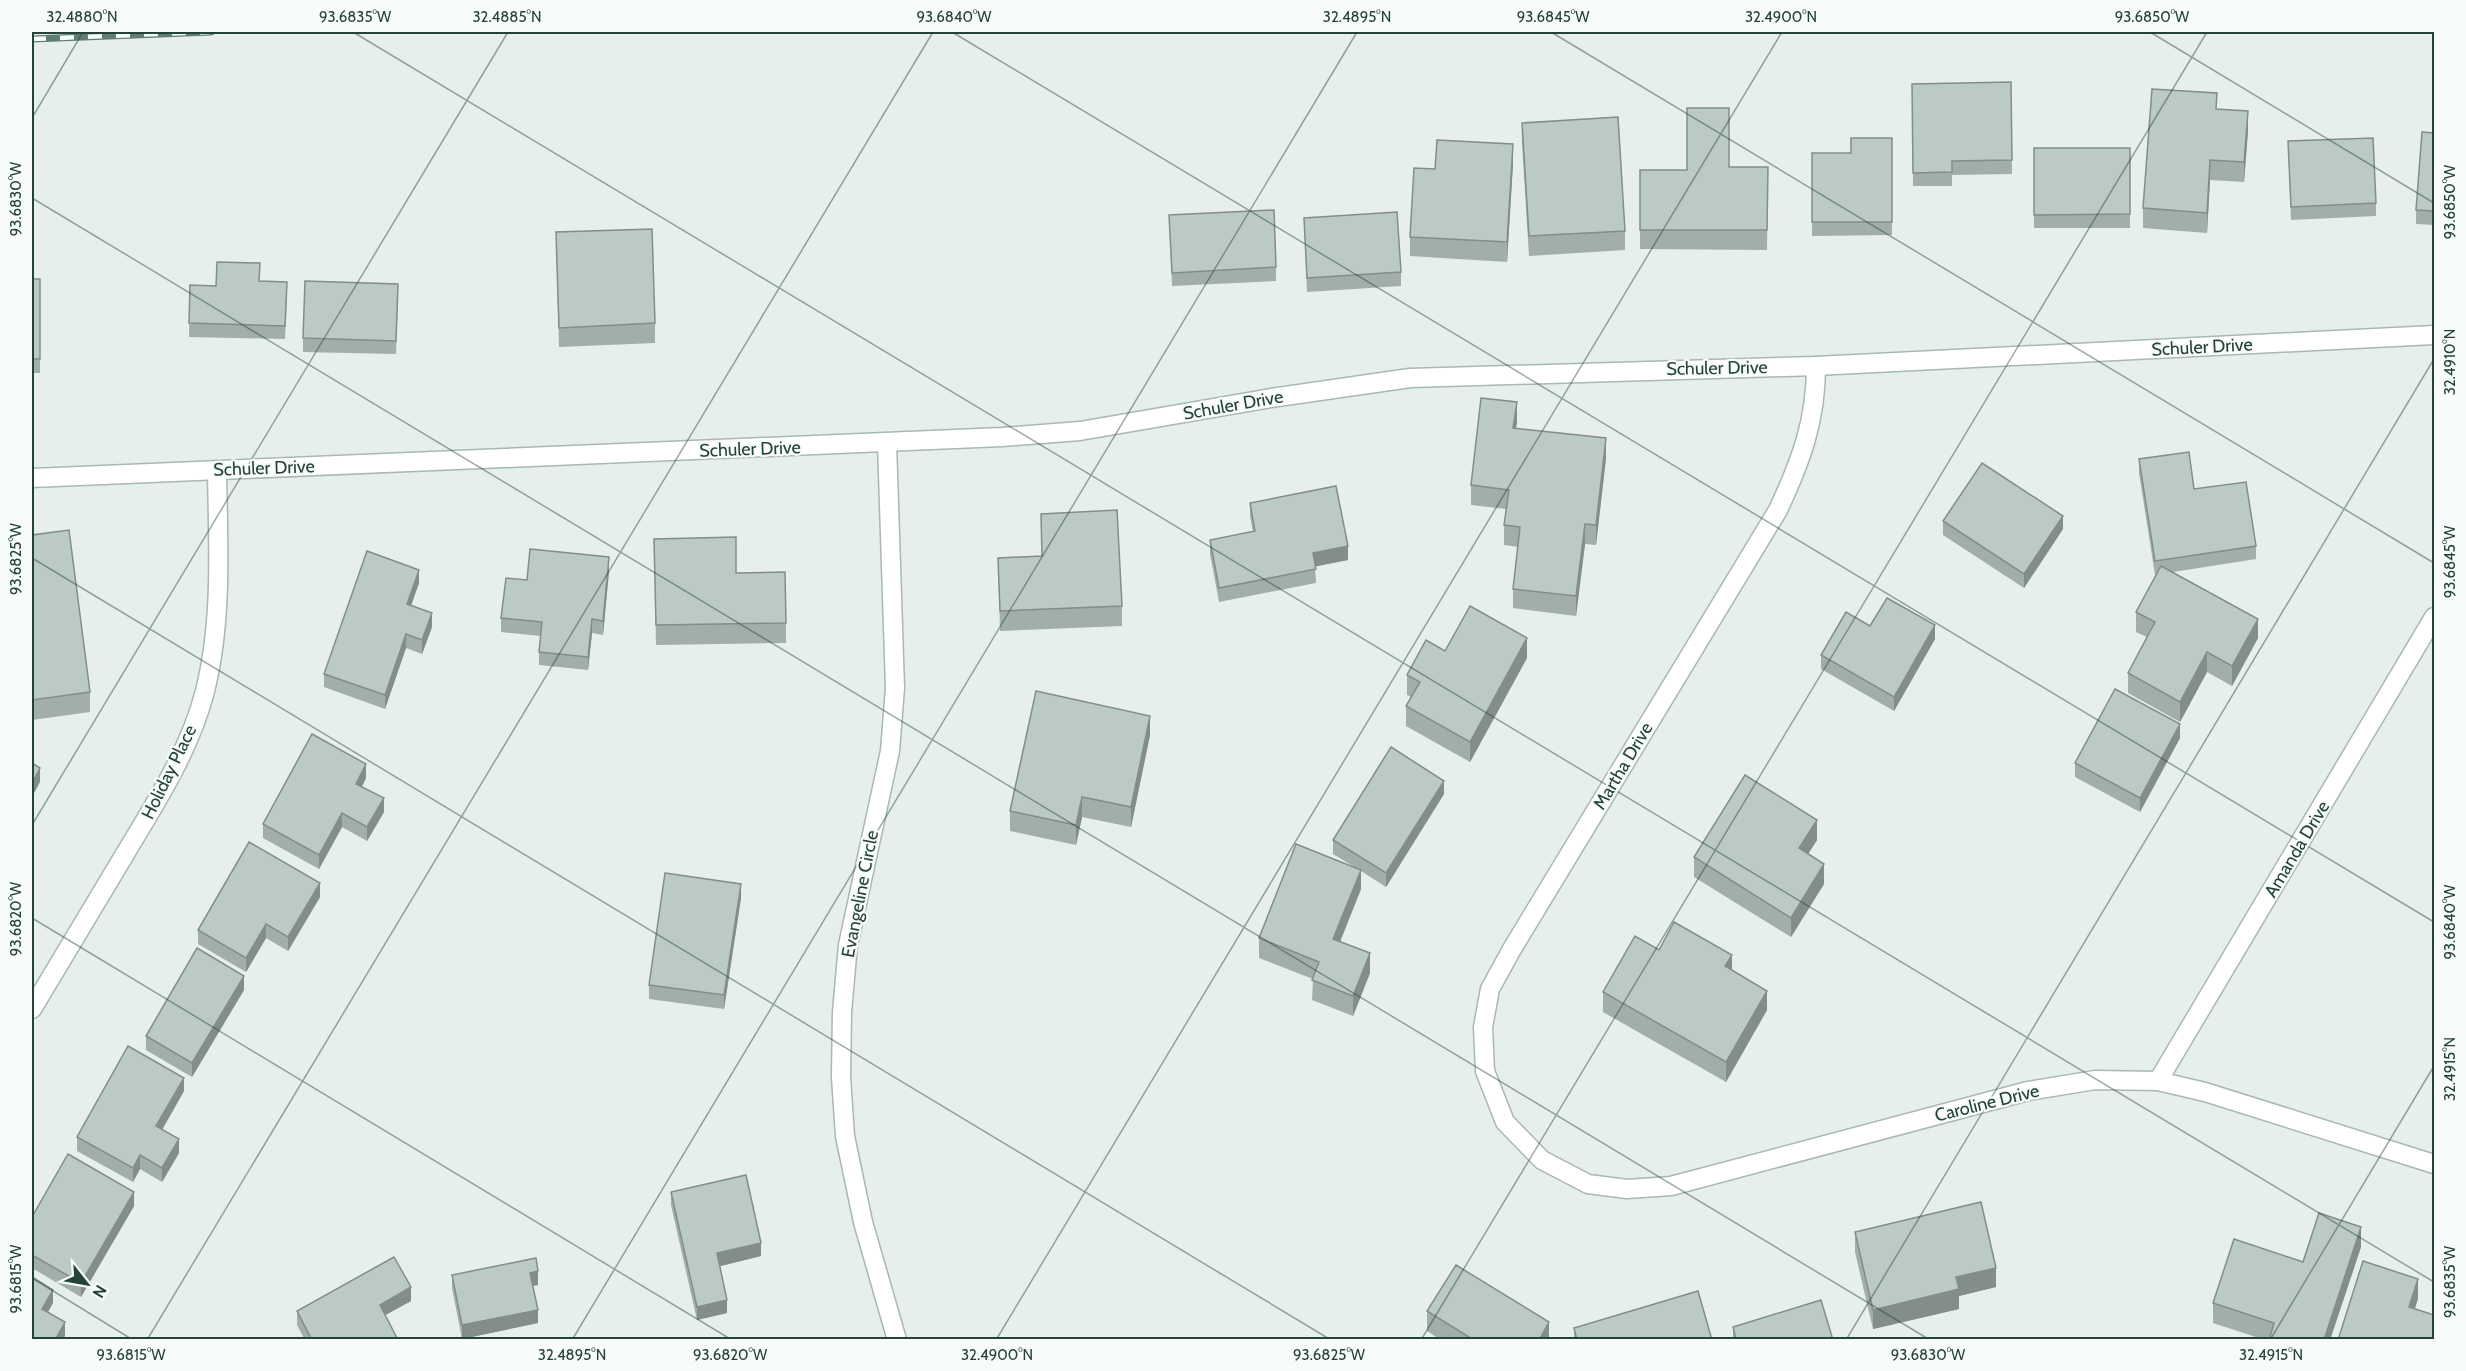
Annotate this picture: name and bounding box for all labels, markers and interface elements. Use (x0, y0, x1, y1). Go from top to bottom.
text: 32.4880°N (46, 8, 118, 26)
text: 93.6835°W (319, 8, 392, 26)
text: 32.4885°N (473, 8, 542, 26)
text: 93.6840°W (916, 8, 992, 26)
text: 32.4895°N (1323, 8, 1391, 26)
text: 93.6845°W (1517, 8, 1590, 26)
text: 32.4900°N (1745, 8, 1817, 26)
text: 93.6850°W (2115, 8, 2190, 26)
text: 93.6830°W (7, 161, 25, 236)
text: 93.6850°W (2441, 164, 2459, 239)
text: 32.4910°N (2441, 329, 2459, 395)
street label: Schuler Drive (2151, 333, 2253, 361)
street label: Schuler Drive (1666, 356, 1768, 380)
street label: Schuler Drive (1181, 385, 1285, 425)
street label: Schuler Drive (699, 436, 801, 462)
street label: Schuler Drive (213, 455, 315, 481)
text: 93.6825°W (7, 522, 25, 595)
text: 93.6845°W (2441, 525, 2459, 598)
street label: Martha Drive (1588, 718, 1658, 814)
street label: Holiday Place (137, 721, 201, 823)
street label: Amanda Drive (2260, 797, 2334, 901)
street label: Evangeline Circle (837, 828, 883, 960)
text: 93.6820°W (7, 881, 25, 956)
text: 93.6840°W (2441, 884, 2459, 960)
text: 32.4915°N (2441, 1037, 2459, 1101)
street label: Caroline Drive (1932, 1079, 2042, 1127)
text: 93.6815°W (7, 1244, 25, 1313)
text: 93.6835°W (2441, 1245, 2459, 1318)
north arrow (57, 1254, 117, 1314)
text: N (88, 1282, 110, 1301)
text: 93.6815°W (97, 1346, 166, 1364)
text: 32.4895°N (538, 1346, 606, 1364)
text: 93.6820°W (693, 1346, 768, 1364)
text: 32.4900°N (961, 1346, 1033, 1364)
text: 93.6825°W (1293, 1346, 1366, 1364)
text: 93.6830°W (1891, 1346, 1966, 1364)
text: 32.4915°N (2239, 1346, 2303, 1364)

